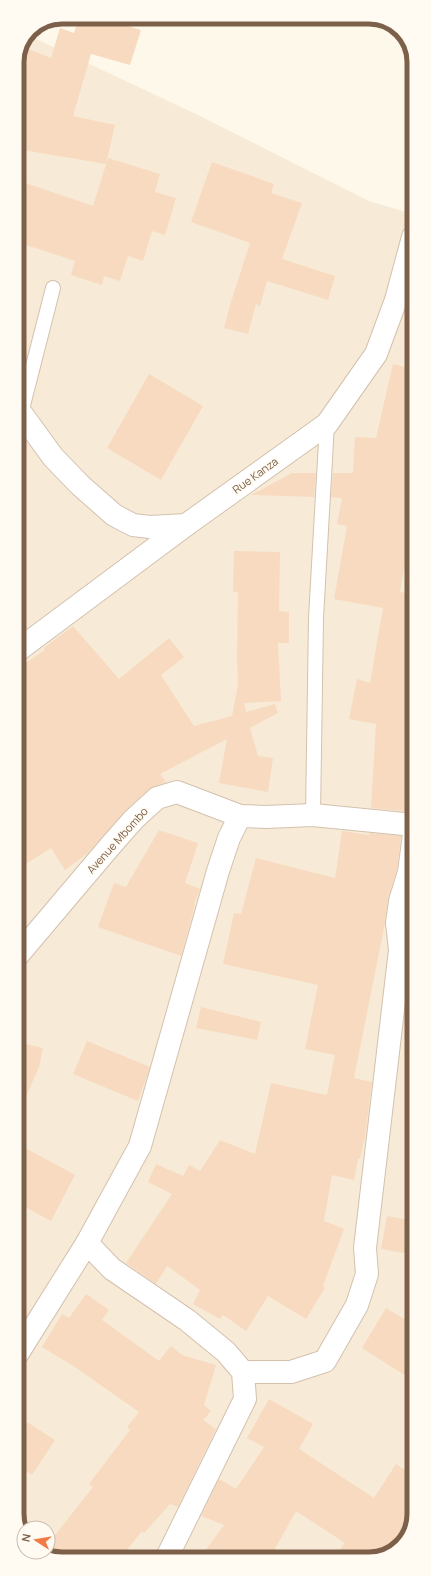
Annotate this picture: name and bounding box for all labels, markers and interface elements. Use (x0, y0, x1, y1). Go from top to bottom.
street label: Rue Kanza (229, 453, 281, 497)
street label: Avenue Mbombo (83, 803, 151, 876)
north arrow (16, 1520, 56, 1560)
text: N (18, 1532, 34, 1543)

